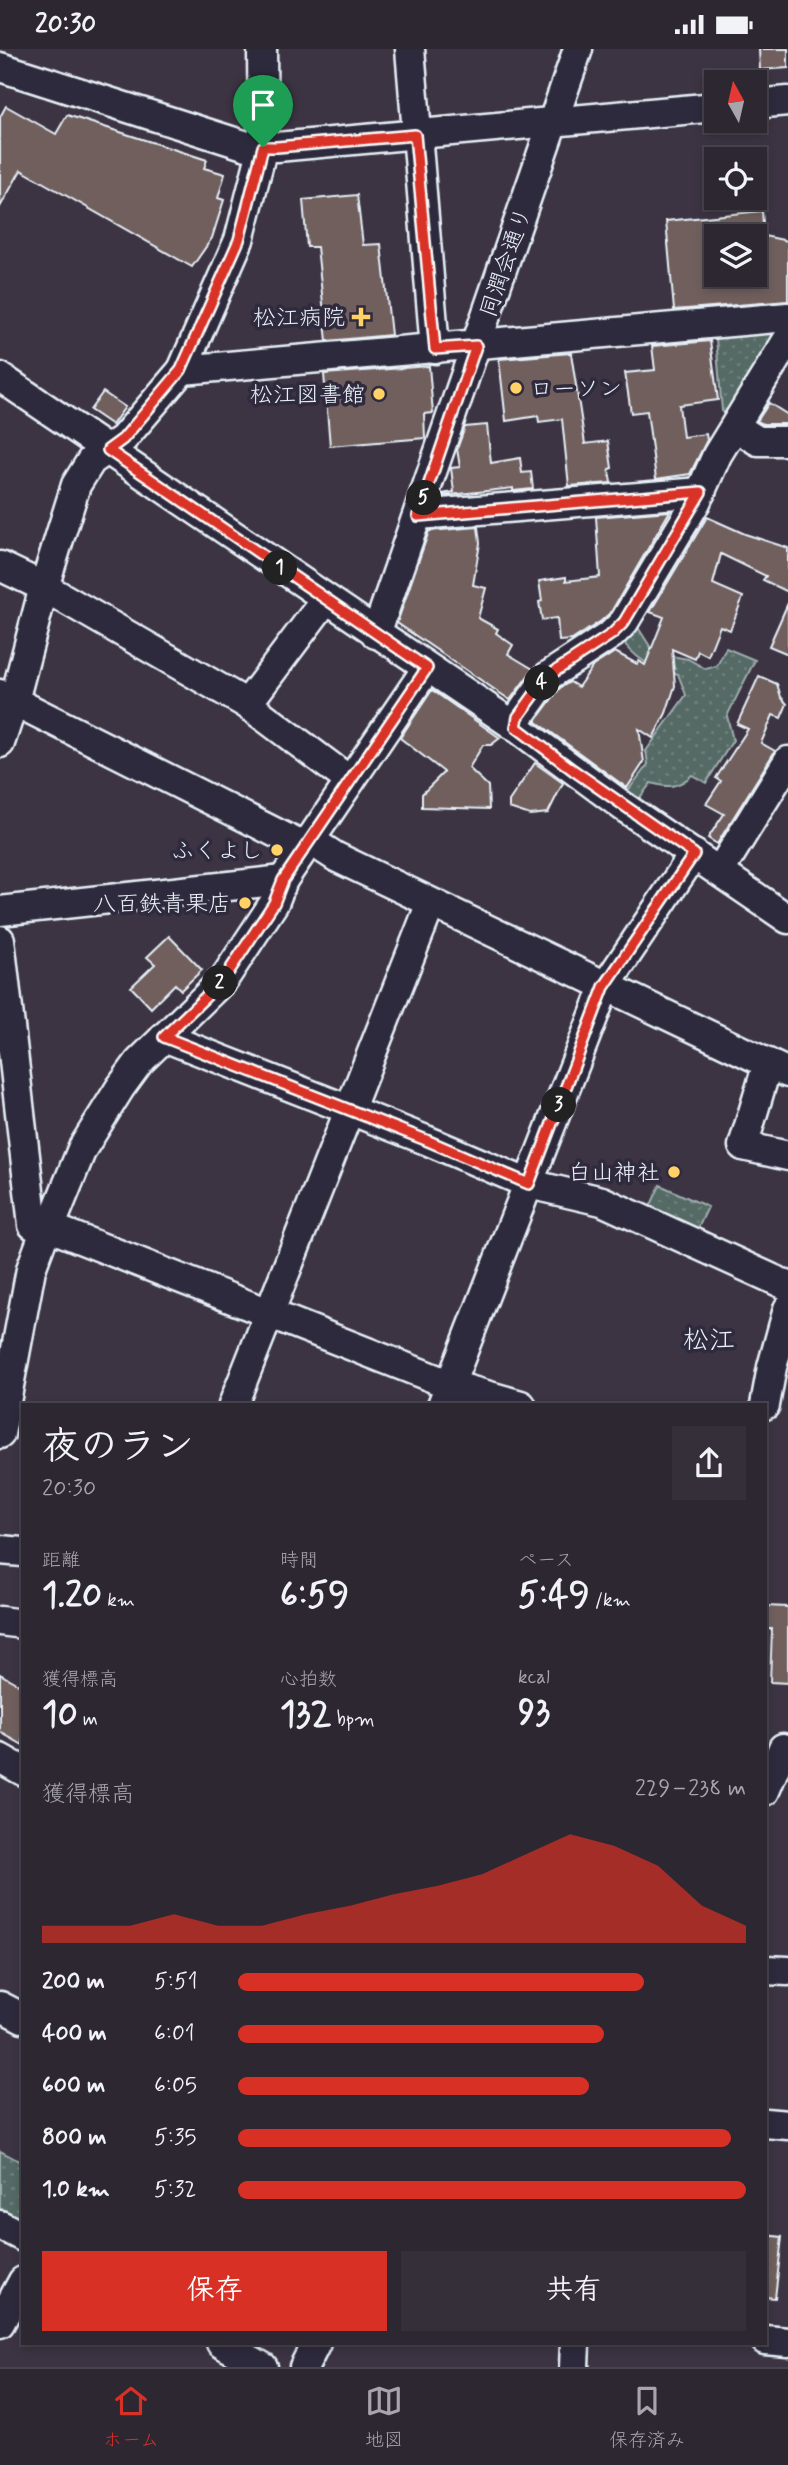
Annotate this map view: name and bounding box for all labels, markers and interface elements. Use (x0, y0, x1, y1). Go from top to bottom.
text: 20:30 (35, 8, 96, 42)
north arrow (704, 70, 766, 133)
map controls (704, 70, 767, 287)
pin (233, 75, 293, 147)
icon: arrive (244, 86, 282, 124)
button: locate (704, 147, 767, 210)
street label: 同潤会通り (474, 203, 540, 322)
button: layers (704, 224, 767, 287)
place label: 松江病院 (253, 304, 345, 334)
marker: 松江病院 (351, 307, 371, 327)
place label: ローソン (530, 375, 622, 405)
marker: ローソン (508, 380, 524, 396)
place label: 松江図書館 (250, 381, 365, 411)
marker: 松江図書館 (371, 386, 387, 402)
pin: 5 (406, 481, 442, 515)
text: 5 (418, 485, 429, 510)
pin: 1 (262, 551, 298, 585)
text: 1 (275, 555, 284, 580)
pin: 4 (524, 665, 560, 701)
text: 4 (536, 670, 547, 695)
place label: ふくよし (171, 837, 263, 867)
marker: ふくよし (269, 842, 285, 858)
place label: 八百鉄青果店 (93, 890, 231, 920)
marker: 八百鉄青果店 (237, 895, 253, 911)
pin: 2 (202, 965, 238, 1000)
text: 2 (215, 970, 224, 995)
pin: 3 (542, 1087, 576, 1123)
text: 3 (554, 1092, 563, 1117)
place label: 白山神社 (568, 1159, 660, 1189)
marker: 白山神社 (666, 1164, 682, 1180)
district label: 松江 (683, 1324, 735, 1358)
text: 夜のラン (42, 1423, 194, 1472)
button: share (672, 1426, 746, 1500)
text: 20:30 (42, 1474, 96, 1504)
text: 距離 (42, 1548, 80, 1573)
text: 時間 (280, 1548, 318, 1573)
text: ペース (518, 1548, 574, 1573)
text: 1.20 (42, 1573, 102, 1619)
text: 6:59 (280, 1573, 349, 1619)
text: 5:49 (518, 1573, 590, 1619)
text: km (102, 1588, 135, 1613)
text: /km (590, 1588, 631, 1613)
text: kcal (518, 1665, 550, 1690)
text: 獲得標高 (42, 1667, 118, 1692)
text: 心拍数 (280, 1667, 337, 1692)
text: 93 (518, 1690, 550, 1736)
text: 10 (42, 1692, 78, 1738)
text: 132 (280, 1692, 331, 1738)
text: m (78, 1707, 98, 1732)
text: bpm (331, 1707, 375, 1732)
text: 229–238 m (635, 1774, 746, 1804)
text: 獲得標高 (42, 1780, 134, 1810)
text: 200 m (42, 1967, 105, 1997)
text: 5:51 (154, 1967, 198, 1997)
text: 400 m (42, 2019, 107, 2049)
text: 6:01 (154, 2019, 195, 2049)
text: 600 m (42, 2071, 105, 2101)
text: 6:05 (154, 2071, 197, 2101)
text: 800 m (42, 2123, 106, 2153)
text: 5:35 (154, 2123, 197, 2153)
text: 1.0 km (42, 2175, 110, 2205)
text: 5:32 (154, 2175, 196, 2205)
button: 保存 (42, 2251, 387, 2331)
button: 共有 (401, 2251, 746, 2331)
tab: ホーム (103, 2382, 159, 2453)
tab: 地図 (365, 2382, 403, 2453)
tab: 保存済み (609, 2382, 685, 2453)

